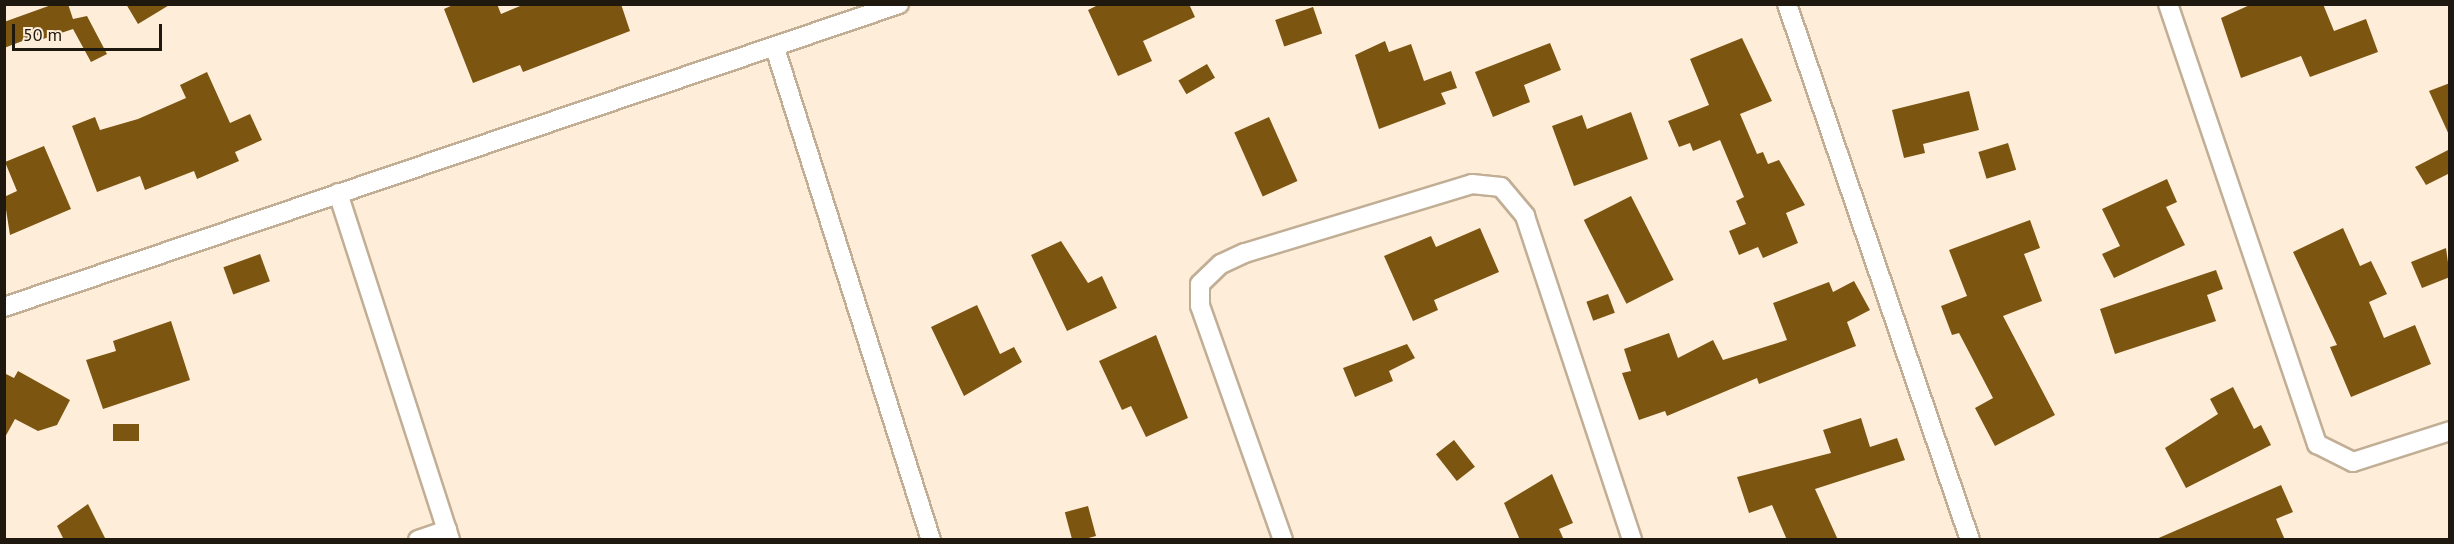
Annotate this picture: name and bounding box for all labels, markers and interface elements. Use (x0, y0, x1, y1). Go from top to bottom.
scale bar (15, 12, 165, 50)
text: 50 m (23, 23, 62, 46)

